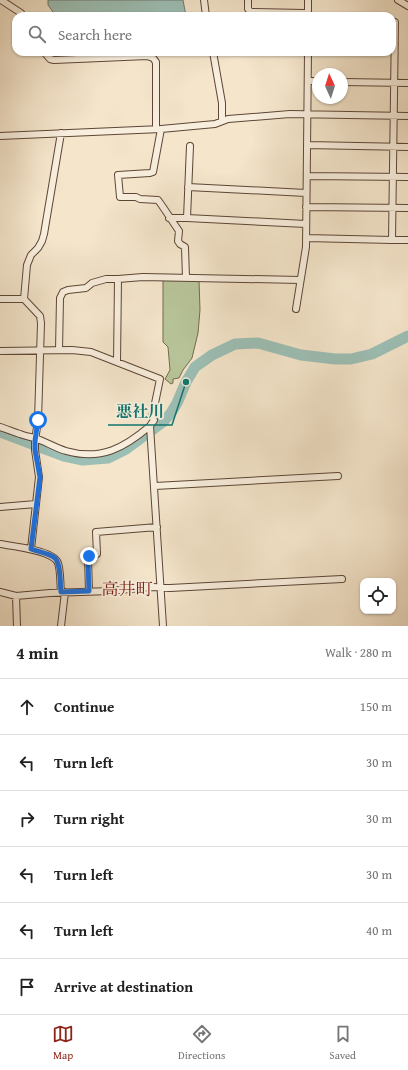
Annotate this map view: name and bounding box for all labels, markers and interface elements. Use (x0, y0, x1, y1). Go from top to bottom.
search box (12, 12, 396, 56)
icon: search (26, 23, 48, 45)
text: Search here (58, 24, 132, 45)
north arrow (312, 68, 348, 104)
callout: 悪社川 (108, 397, 172, 425)
text: 悪社川 (116, 399, 164, 423)
route start (29, 411, 47, 429)
route end (80, 547, 98, 565)
district label: 高井町 (102, 576, 153, 601)
map controls (360, 578, 396, 614)
button: locate (360, 578, 396, 614)
text: 4 min (16, 640, 58, 665)
text: Walk · 280 m (325, 643, 392, 662)
icon: ahead (16, 696, 38, 718)
text: Continue (54, 696, 115, 717)
text: 150 m (360, 697, 392, 716)
icon: left (16, 752, 38, 774)
text: Turn left (54, 752, 113, 773)
text: 30 m (366, 753, 392, 772)
icon: right (16, 808, 38, 830)
text: Turn right (54, 808, 125, 829)
text: 30 m (366, 809, 392, 828)
icon: left (16, 864, 38, 886)
text: Turn left (54, 864, 113, 885)
text: 30 m (366, 865, 392, 884)
icon: left (16, 920, 38, 942)
text: Turn left (54, 920, 113, 941)
text: 40 m (366, 921, 392, 940)
icon: arrive (16, 976, 38, 998)
text: Arrive at destination (54, 976, 193, 997)
tab: Map (52, 1023, 74, 1063)
tab: Directions (178, 1023, 225, 1063)
tab: Saved (329, 1023, 356, 1063)

